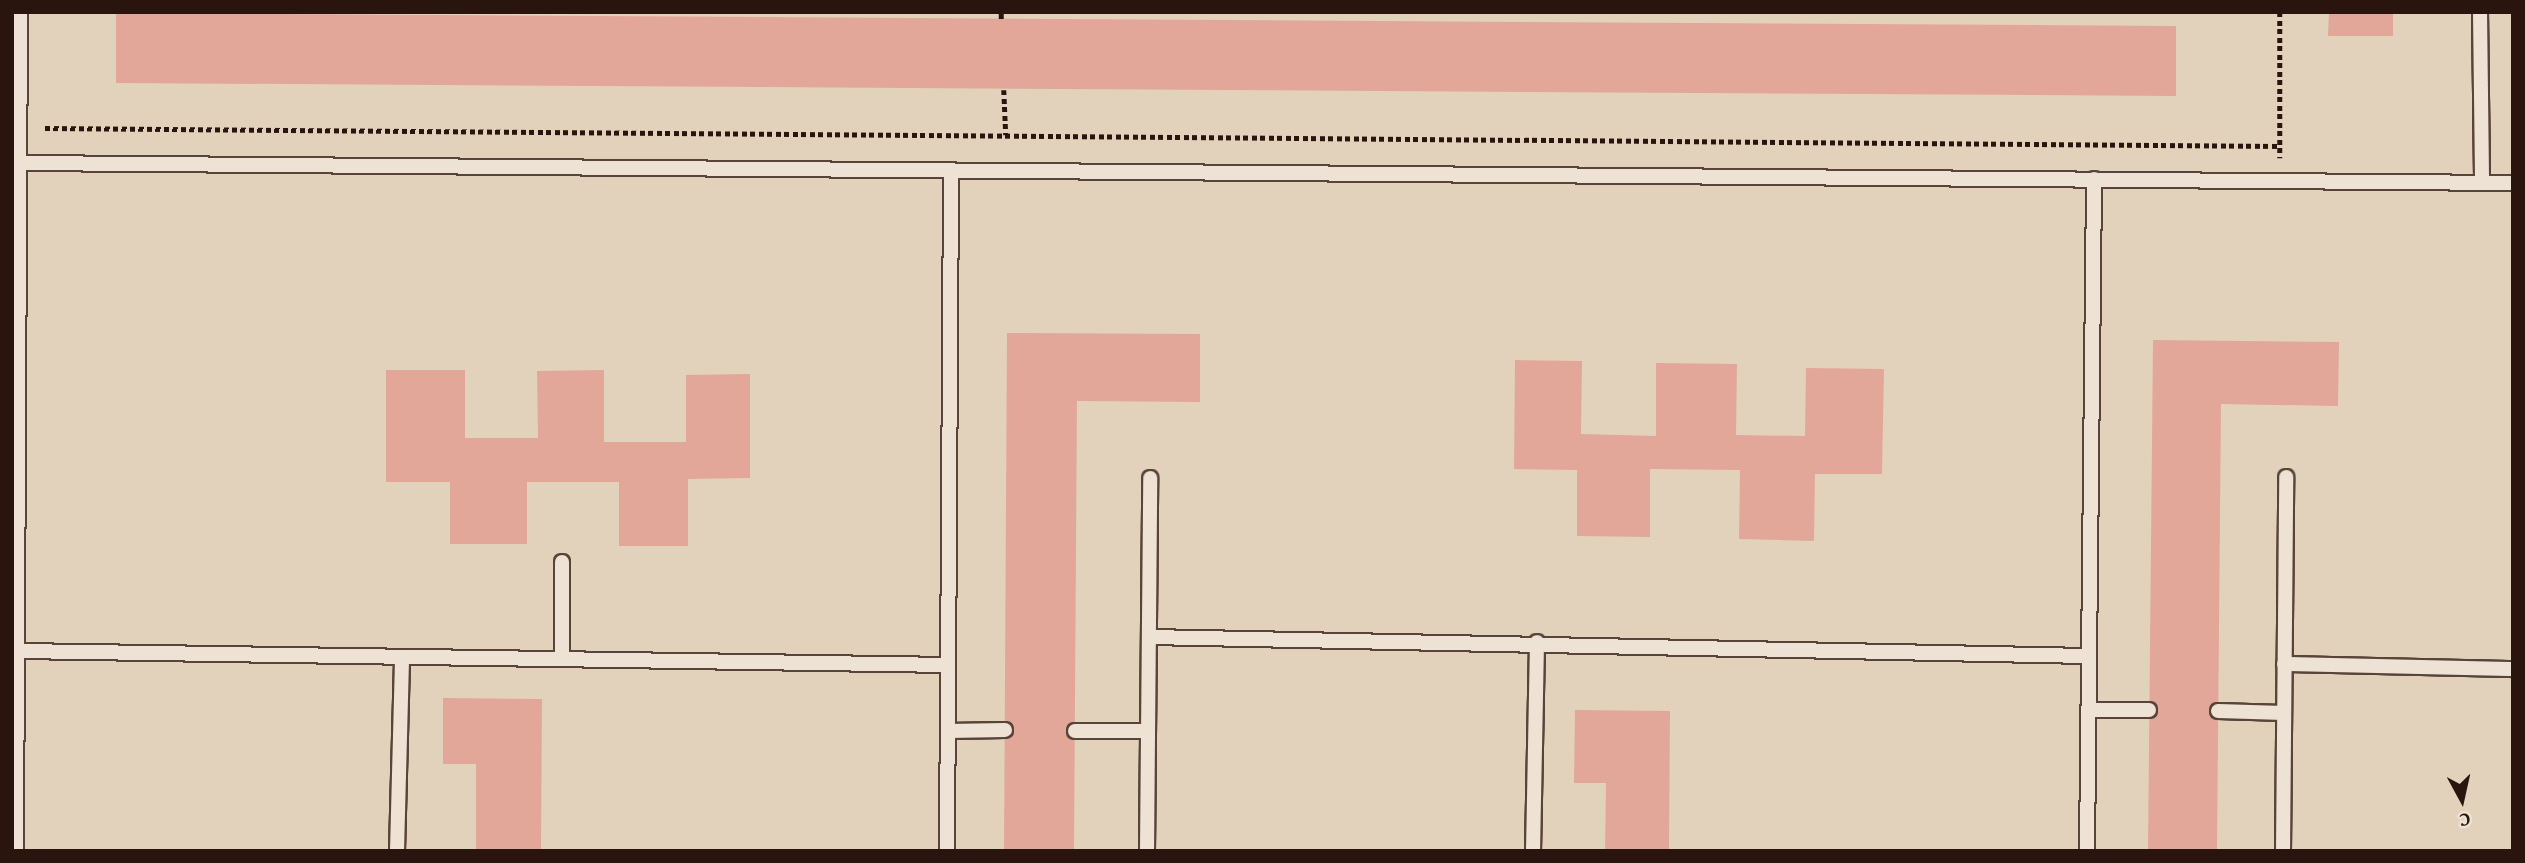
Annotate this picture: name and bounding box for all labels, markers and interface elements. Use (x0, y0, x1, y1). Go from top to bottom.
north arrow (2427, 765, 2497, 835)
text: С (2458, 806, 2472, 835)

